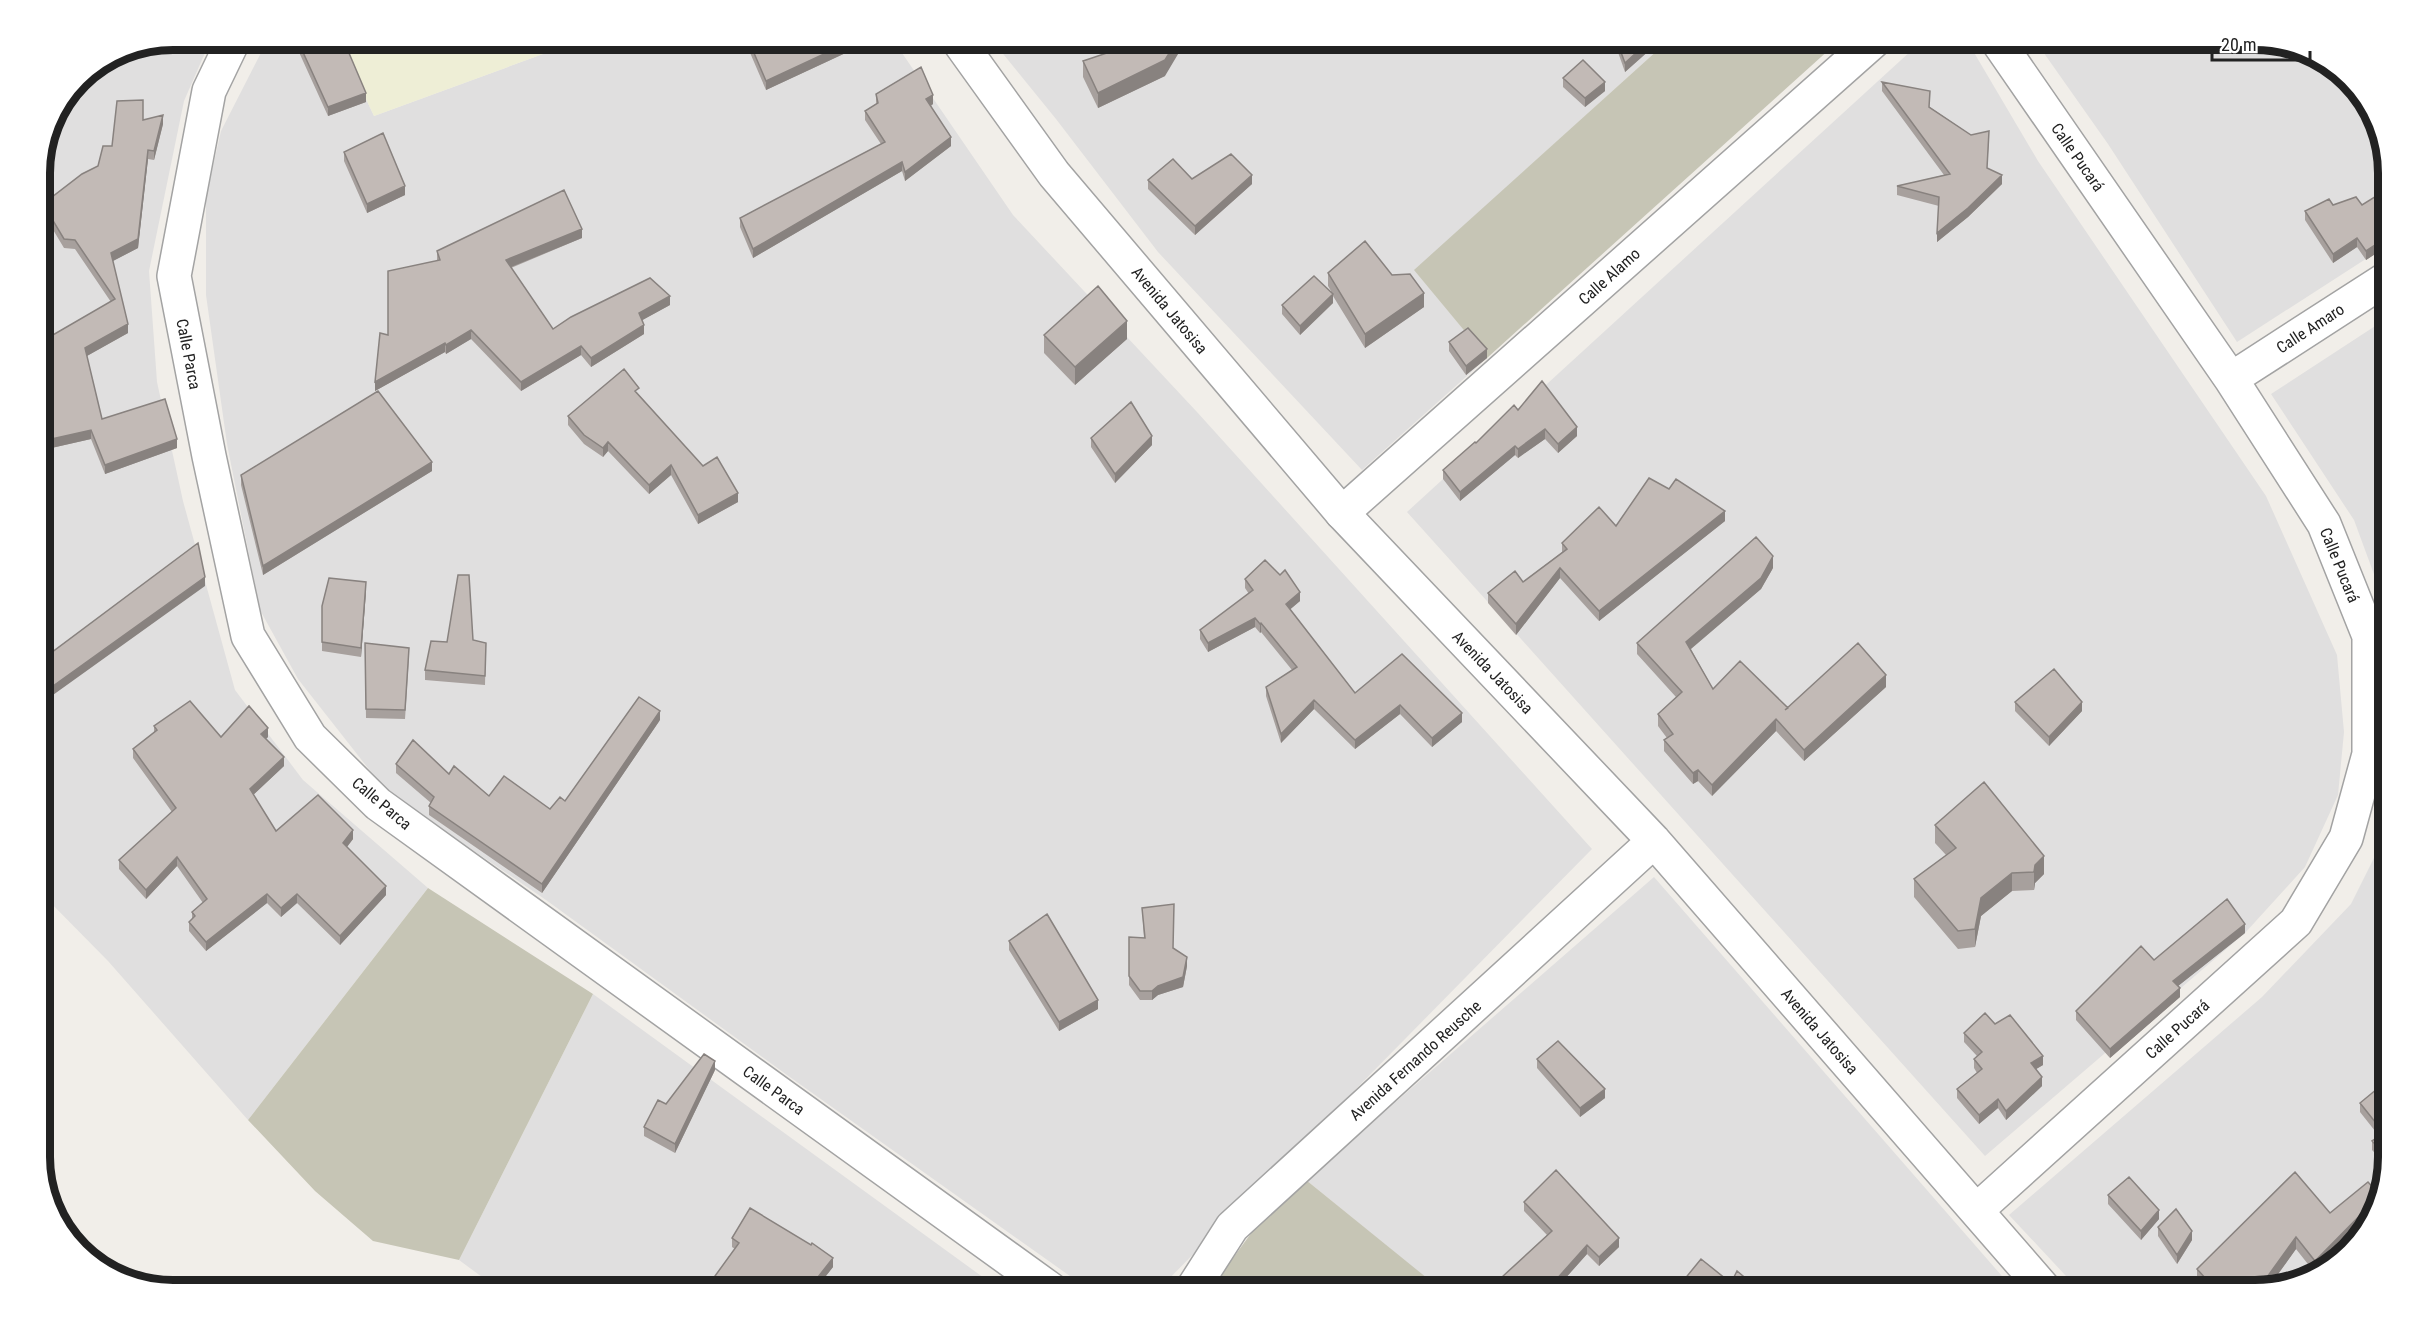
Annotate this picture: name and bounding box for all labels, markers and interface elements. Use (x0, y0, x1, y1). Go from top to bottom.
scale bar (2212, 24, 2310, 62)
text: 20 m (2221, 34, 2256, 55)
street label: Calle Pucará (2047, 119, 2108, 195)
street label: Calle Alamo (1575, 244, 1644, 309)
street label: Avenida Jatosisa (1128, 263, 1212, 358)
street label: Calle Amaro (2273, 300, 2348, 357)
street label: Calle Parca (172, 317, 205, 391)
street label: Calle Pucará (2316, 525, 2363, 605)
street label: Avenida Jatosisa (1448, 627, 1537, 718)
street label: Calle Parca (348, 773, 415, 834)
street label: Avenida Jatosisa (1777, 984, 1862, 1078)
street label: Avenida Fernando Reusche (1346, 996, 1485, 1124)
street label: Calle Pucará (2142, 996, 2213, 1063)
street label: Calle Parca (739, 1062, 808, 1119)

